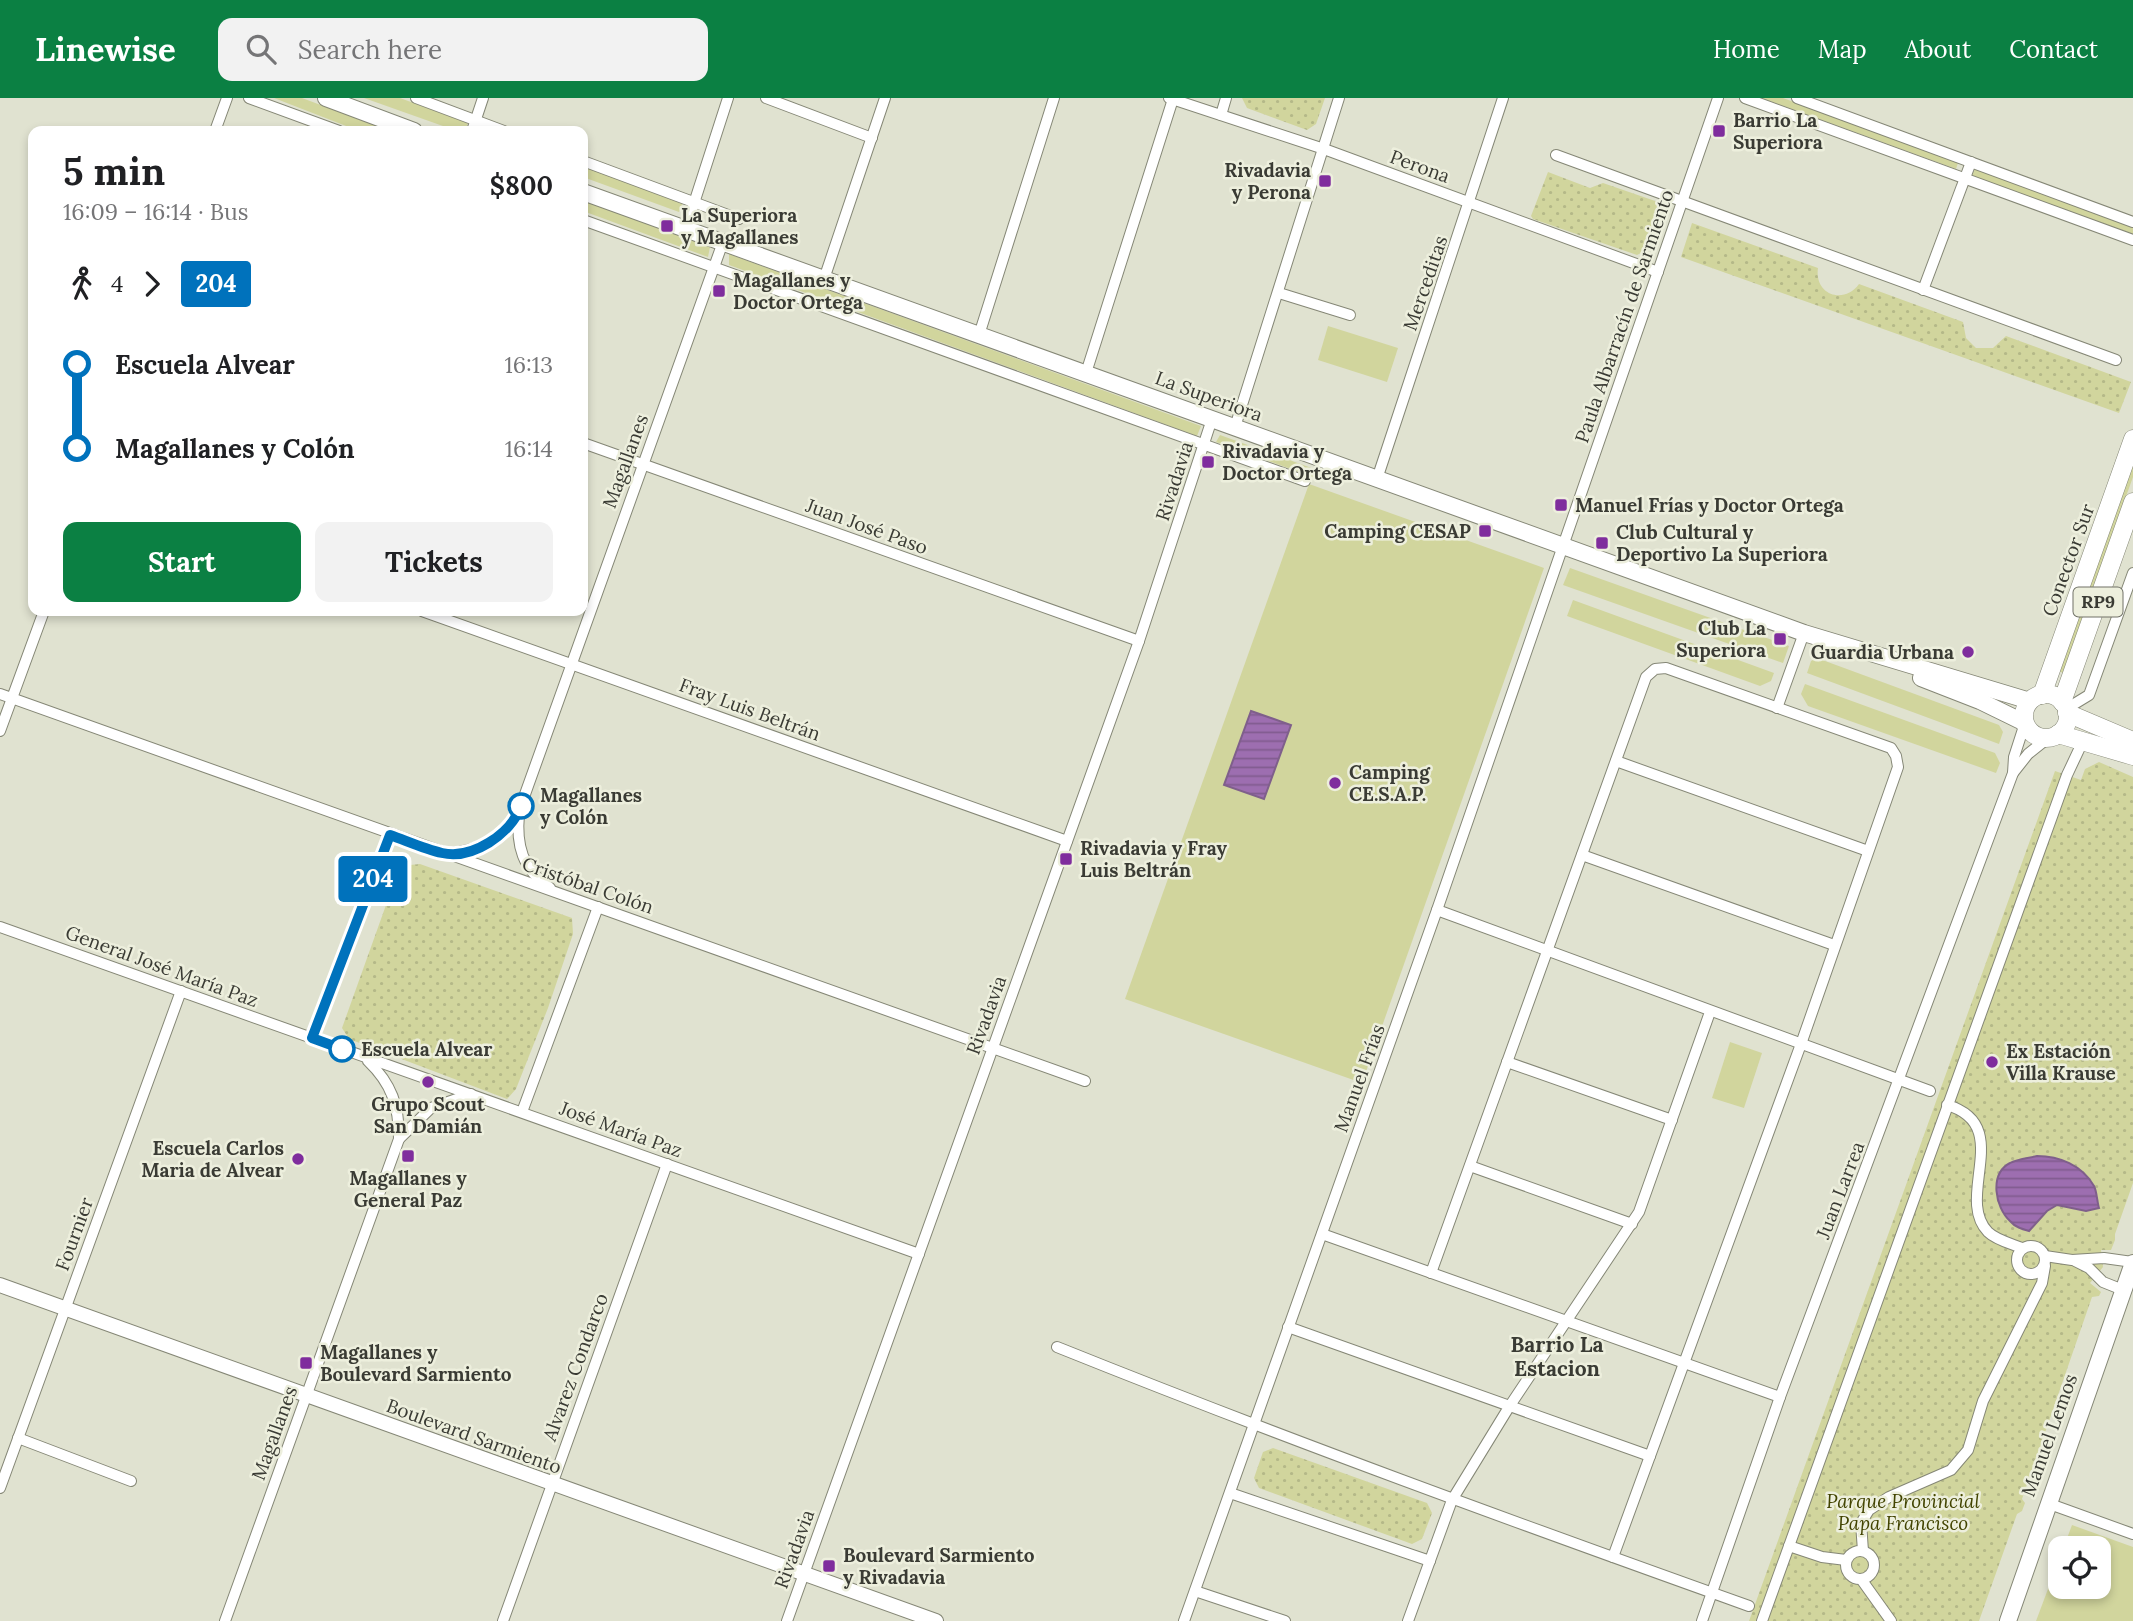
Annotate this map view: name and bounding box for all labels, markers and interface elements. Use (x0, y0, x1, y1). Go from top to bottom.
search box (218, 18, 708, 81)
text: Linewise (35, 28, 176, 70)
icon: search (242, 30, 280, 68)
text: Search here (298, 33, 442, 66)
text: Home (1713, 34, 1780, 65)
text: Map (1818, 34, 1867, 65)
text: About (1905, 34, 1971, 65)
text: Contact (2009, 34, 2098, 65)
place label: Barrio La Superiora (1733, 108, 1823, 154)
marker: Barrio La Superiora (1711, 123, 1727, 139)
street label: Perona (1387, 144, 1453, 188)
text: 5 min (63, 147, 165, 195)
place label: Rivadavia y Perona (1224, 158, 1311, 204)
text: $800 (490, 169, 553, 202)
marker: Rivadavia y Perona (1317, 173, 1333, 189)
street label: Paula Albarracín de Sarmiento (1569, 186, 1679, 446)
text: 16:09 – 16:14 · Bus (63, 197, 248, 226)
place label: La Superiora y Magallanes (681, 203, 799, 249)
marker: La Superiora y Magallanes (659, 218, 675, 234)
street label: Merceditas (1398, 232, 1453, 334)
icon: walk (63, 265, 101, 303)
icon: forward (133, 265, 171, 303)
text: 204 (195, 268, 237, 299)
place label: Magallanes y Doctor Ortega (733, 268, 863, 314)
text: 4 (111, 269, 123, 298)
marker: Magallanes y Doctor Ortega (711, 283, 727, 299)
text: Escuela Alvear (115, 348, 295, 381)
text: 16:13 (504, 350, 553, 379)
street label: La Superiora (1152, 365, 1266, 427)
street label: Magallanes (597, 411, 653, 511)
text: Magallanes y Colón (115, 432, 355, 465)
text: 16:14 (505, 434, 553, 463)
street label: Rivadavia (1150, 438, 1198, 524)
place label: Rivadavia y Doctor Ortega (1222, 439, 1352, 485)
marker: Rivadavia y Doctor Ortega (1200, 454, 1216, 470)
street label: Juan José Paso (802, 492, 931, 559)
place label: Manuel Frías y Doctor Ortega (1575, 493, 1844, 517)
marker: Manuel Frías y Doctor Ortega (1553, 497, 1569, 513)
street label: Conector Sur (2037, 500, 2100, 620)
place label: Camping CESAP (1324, 519, 1471, 543)
place label: Club Cultural y Deportivo La Superiora (1616, 520, 1828, 566)
button: Start (63, 522, 301, 602)
button: Tickets (315, 522, 553, 602)
marker: Camping CESAP (1477, 523, 1493, 539)
marker: Club Cultural y Deportivo La Superiora (1594, 535, 1610, 551)
road number: RP9 (2074, 588, 2122, 616)
place label: Club La Superiora (1676, 616, 1766, 662)
marker: Club La Superiora (1772, 631, 1788, 647)
place label: Guardia Urbana (1811, 640, 1954, 664)
marker: Guardia Urbana (1960, 644, 1976, 660)
street label: Fray Luis Beltrán (676, 672, 824, 746)
place label: Camping CE.S.A.P. (1349, 760, 1431, 806)
marker: Camping CE.S.A.P. (1327, 775, 1343, 791)
place label: Magallanes y Colón (540, 783, 642, 829)
marker: Magallanes y Colón (508, 793, 534, 819)
place label: Rivadavia y Fray Luis Beltrán (1080, 836, 1227, 882)
street label: Cristóbal Colón (519, 851, 657, 919)
marker: Rivadavia y Fray Luis Beltrán (1058, 851, 1074, 867)
line badge: 204 (333, 856, 413, 902)
text: 204 (352, 863, 394, 894)
street label: General José María Paz (62, 920, 262, 1012)
street label: Rivadavia (961, 972, 1011, 1058)
street label: Manuel Frías (1328, 1021, 1390, 1135)
marker: Escuela Alvear (329, 1036, 355, 1062)
place label: Escuela Alvear (361, 1037, 492, 1061)
place label: Ex Estación Villa Krause (2006, 1039, 2116, 1085)
marker: Ex Estación Villa Krause (1984, 1054, 2000, 1070)
marker: Grupo Scout San Damián (420, 1074, 436, 1090)
place label: Grupo Scout San Damián (371, 1092, 486, 1138)
street label: José María Paz (555, 1095, 686, 1162)
place label: Escuela Carlos Maria de Alvear (141, 1136, 284, 1182)
street label: Juan Larrea (1810, 1138, 1870, 1243)
marker: Magallanes y General Paz (400, 1148, 416, 1164)
marker: Escuela Carlos Maria de Alvear (290, 1151, 306, 1167)
place label: Magallanes y General Paz (349, 1166, 467, 1212)
street label: Fournier (50, 1193, 99, 1274)
street label: Alvarez Condarco (537, 1290, 613, 1445)
district label: Barrio La Estacion (1510, 1331, 1604, 1382)
place label: Magallanes y Boulevard Sarmiento (320, 1340, 512, 1386)
marker: Magallanes y Boulevard Sarmiento (298, 1355, 314, 1371)
street label: Manuel Lemos (2016, 1370, 2082, 1500)
street label: Magallanes (246, 1383, 302, 1483)
street label: Boulevard Sarmiento (383, 1393, 565, 1479)
park label: Parque Provincial Papa Francisco (1826, 1489, 1980, 1535)
street label: Rivadavia (769, 1506, 819, 1592)
map controls (2048, 1536, 2111, 1599)
button: locate (2048, 1536, 2111, 1599)
place label: Boulevard Sarmiento y Rivadavia (843, 1543, 1035, 1589)
marker: Boulevard Sarmiento y Rivadavia (821, 1558, 837, 1574)

